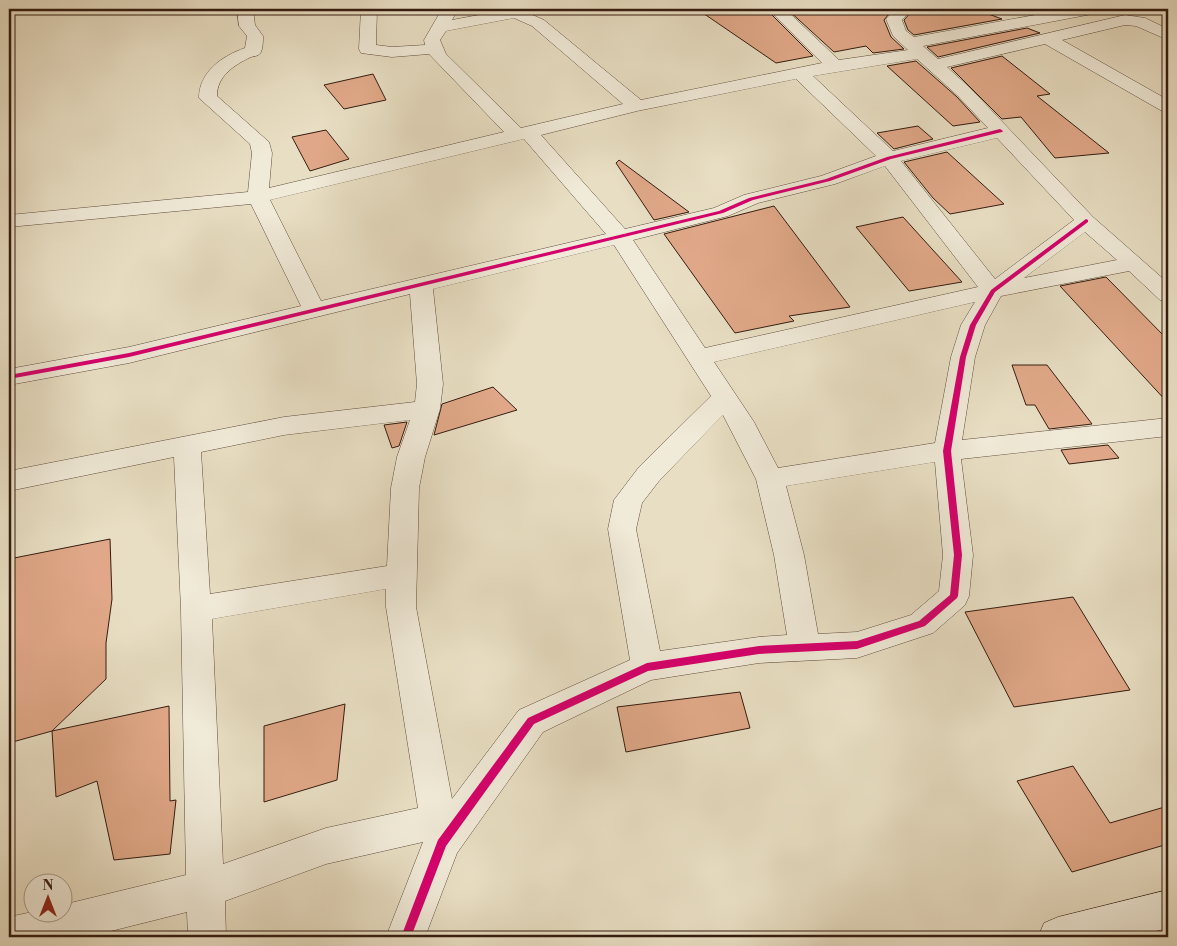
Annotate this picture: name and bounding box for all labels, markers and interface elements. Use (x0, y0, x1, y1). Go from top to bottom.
north arrow (22, 874, 72, 924)
text: N (42, 877, 54, 895)

